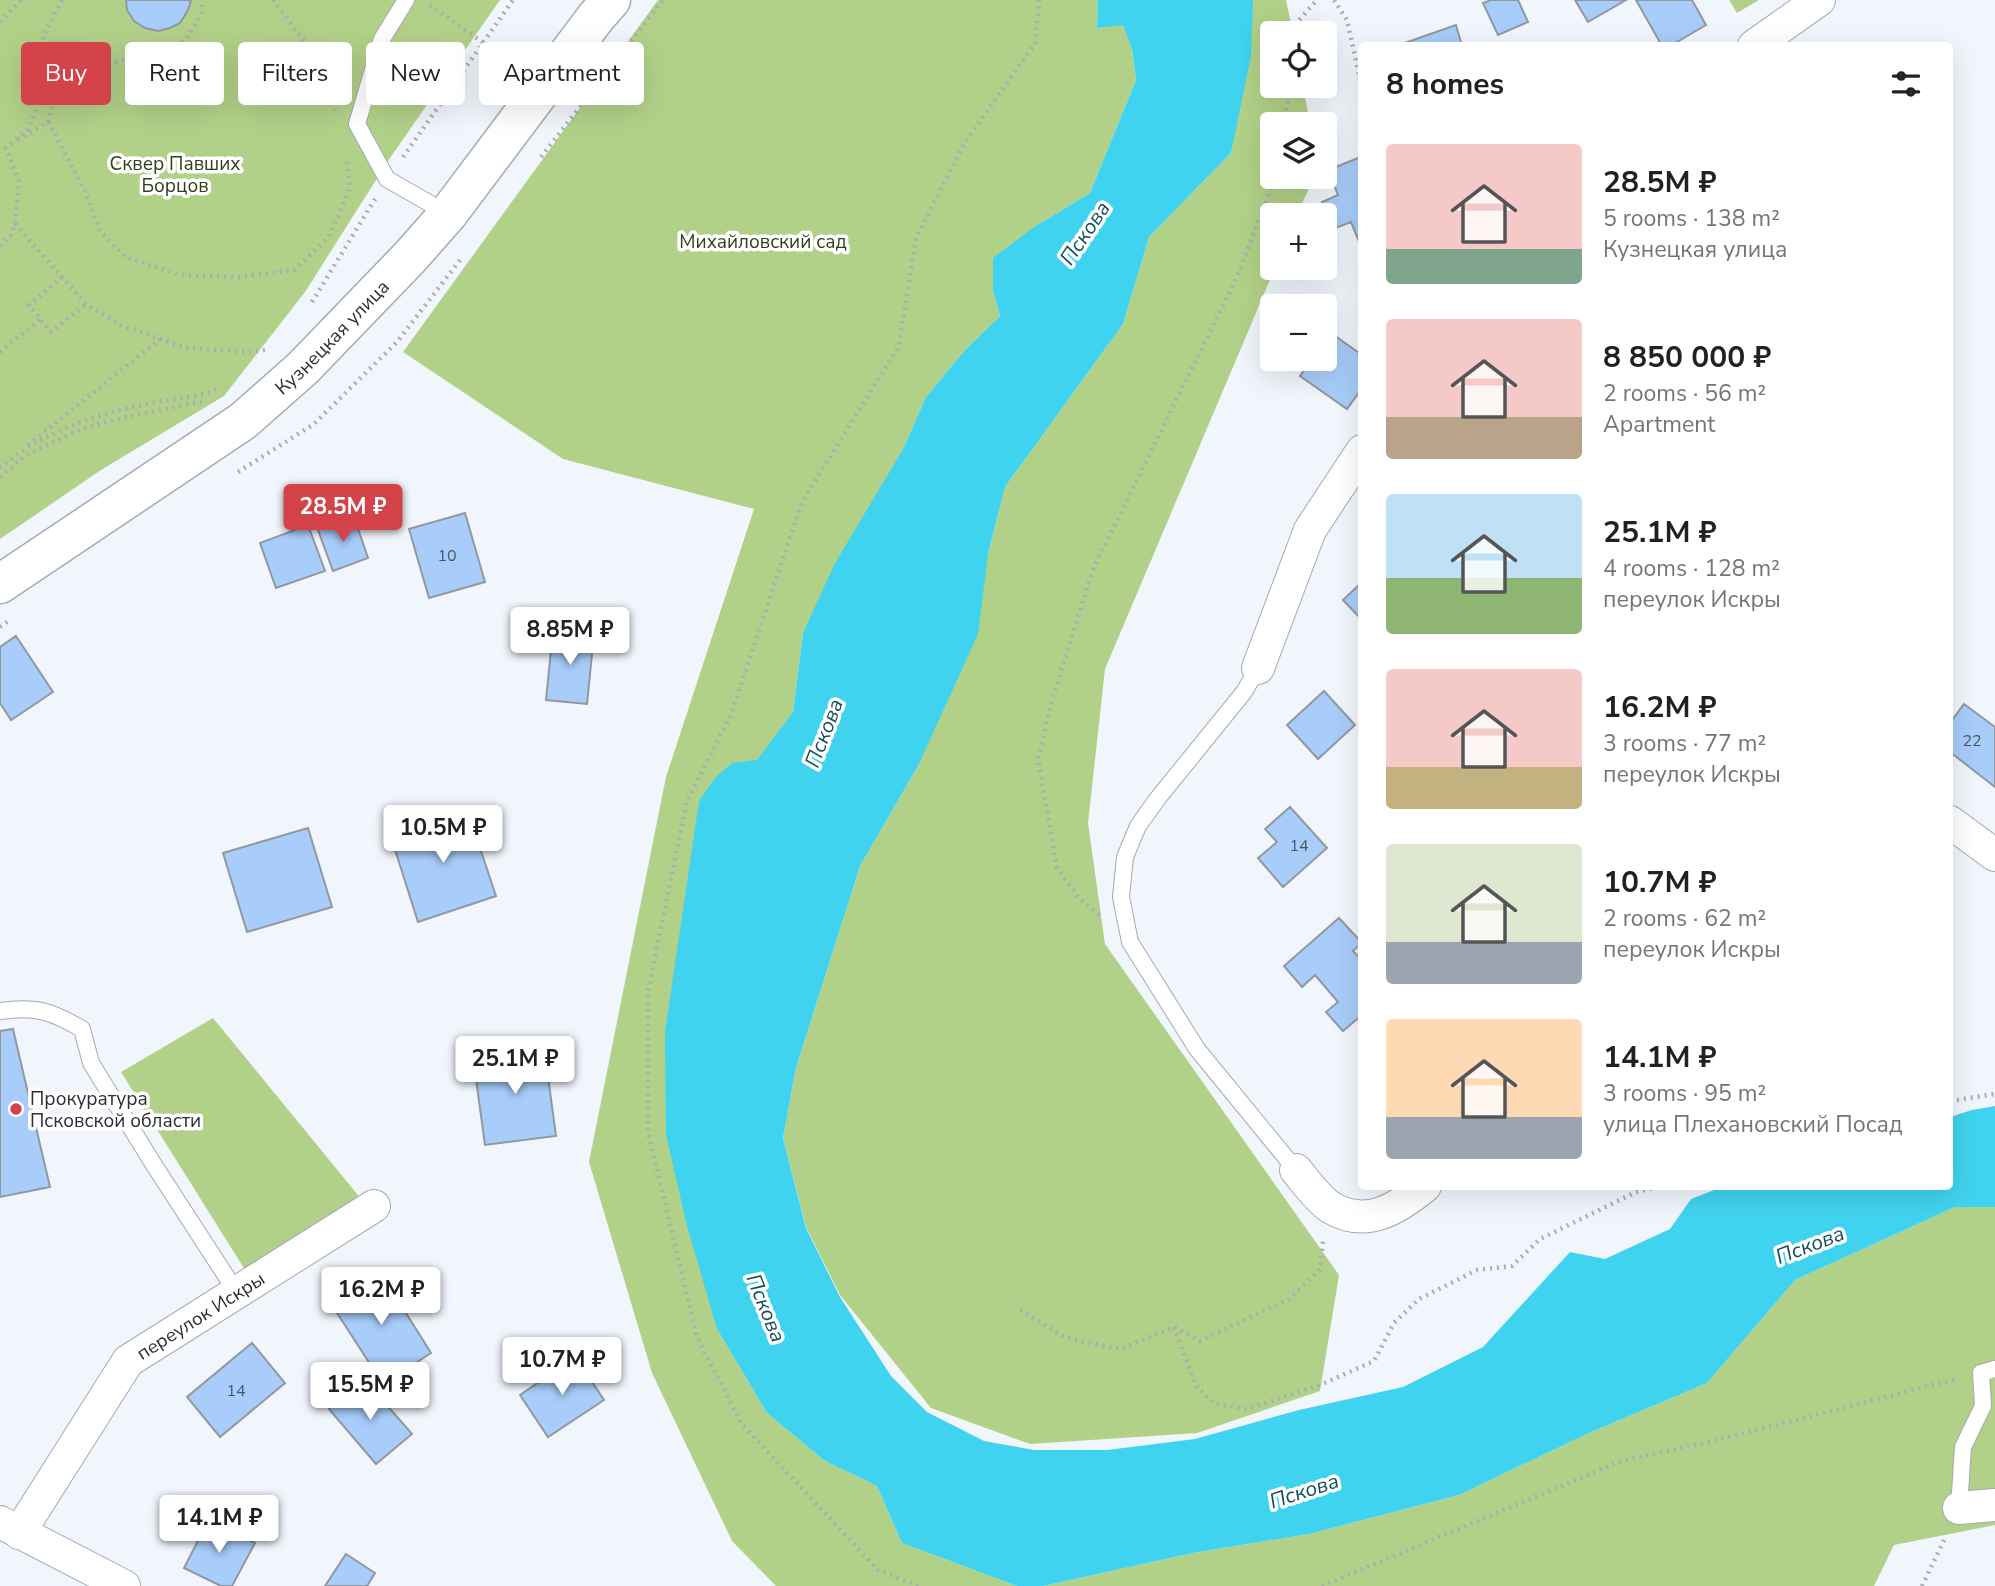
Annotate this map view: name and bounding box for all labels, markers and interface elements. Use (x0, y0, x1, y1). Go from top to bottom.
map controls (1260, 21, 1337, 371)
button: locate (1260, 21, 1337, 98)
chip: Buy (21, 42, 111, 105)
chip: Rent (125, 42, 224, 105)
chip: Filters (238, 42, 352, 105)
chip: New (366, 42, 465, 105)
chip: Apartment (479, 42, 644, 105)
text: 8 homes (1386, 64, 1504, 105)
icon: filters (1887, 65, 1925, 103)
button: layers (1260, 112, 1337, 189)
park label: Сквер Павших Борцов (109, 151, 241, 199)
text: 28.5M ₽ (1603, 162, 1717, 203)
icon: home (1442, 172, 1526, 256)
water label: Пскова (1053, 196, 1117, 270)
button: + (1260, 203, 1337, 280)
text: 5 rooms · 138 m² (1603, 203, 1780, 234)
park label: Михайловский сад (679, 229, 847, 255)
text: Кузнецкая улица (1603, 234, 1787, 265)
street label: Кузнецкая улица (270, 274, 395, 401)
button: − (1260, 294, 1337, 371)
text: 8 850 000 ₽ (1603, 337, 1771, 378)
icon: home (1442, 347, 1526, 431)
text: 2 rooms · 56 m² (1603, 378, 1766, 409)
text: Apartment (1603, 409, 1715, 440)
pin: 28.5M ₽ (278, 484, 408, 544)
text: 28.5M ₽ (299, 491, 387, 522)
text: 25.1M ₽ (1603, 512, 1717, 553)
icon: home (1442, 522, 1526, 606)
house number: 10 (437, 545, 457, 567)
text: 4 rooms · 128 m² (1603, 553, 1780, 584)
text: переулок Искры (1603, 584, 1781, 615)
pin: 8.85M ₽ (505, 608, 635, 667)
text: 8.85M ₽ (526, 614, 614, 645)
text: 16.2M ₽ (1603, 687, 1717, 728)
water label: Пскова (798, 695, 850, 771)
icon: home (1442, 697, 1526, 781)
text: 3 rooms · 77 m² (1603, 728, 1766, 759)
house number: 22 (1962, 730, 1982, 752)
text: переулок Искры (1603, 759, 1781, 790)
pin: 10.5M ₽ (378, 806, 508, 865)
text: 10.5M ₽ (399, 812, 487, 843)
house number: 14 (1289, 835, 1309, 857)
text: 10.7M ₽ (1603, 862, 1717, 903)
icon: home (1442, 872, 1526, 956)
text: 2 rooms · 62 m² (1603, 903, 1766, 934)
text: переулок Искры (1603, 934, 1781, 965)
pin: 25.1M ₽ (450, 1036, 580, 1096)
text: 14.1M ₽ (1603, 1037, 1717, 1078)
text: 25.1M ₽ (471, 1043, 559, 1074)
icon: home (1442, 1047, 1526, 1131)
text: 3 rooms · 95 m² (1603, 1078, 1766, 1109)
place label: Прокуратура Псковской области (30, 1086, 201, 1134)
marker: Прокуратура Псковской области (8, 1101, 24, 1117)
text: улица Плехановский Посад (1603, 1109, 1903, 1140)
water label: Пскова (1772, 1219, 1848, 1271)
street label: переулок Искры (132, 1266, 270, 1367)
pin: 16.2M ₽ (316, 1268, 446, 1327)
water label: Пскова (740, 1270, 792, 1346)
text: 16.2M ₽ (337, 1274, 425, 1305)
pin: 10.7M ₽ (497, 1338, 627, 1397)
text: 10.7M ₽ (518, 1344, 606, 1375)
pin: 15.5M ₽ (305, 1362, 435, 1422)
text: 15.5M ₽ (326, 1369, 414, 1400)
house number: 14 (226, 1380, 246, 1402)
water label: Пскова (1266, 1467, 1342, 1515)
pin: 14.1M ₽ (154, 1496, 284, 1555)
text: 14.1M ₽ (175, 1502, 263, 1533)

